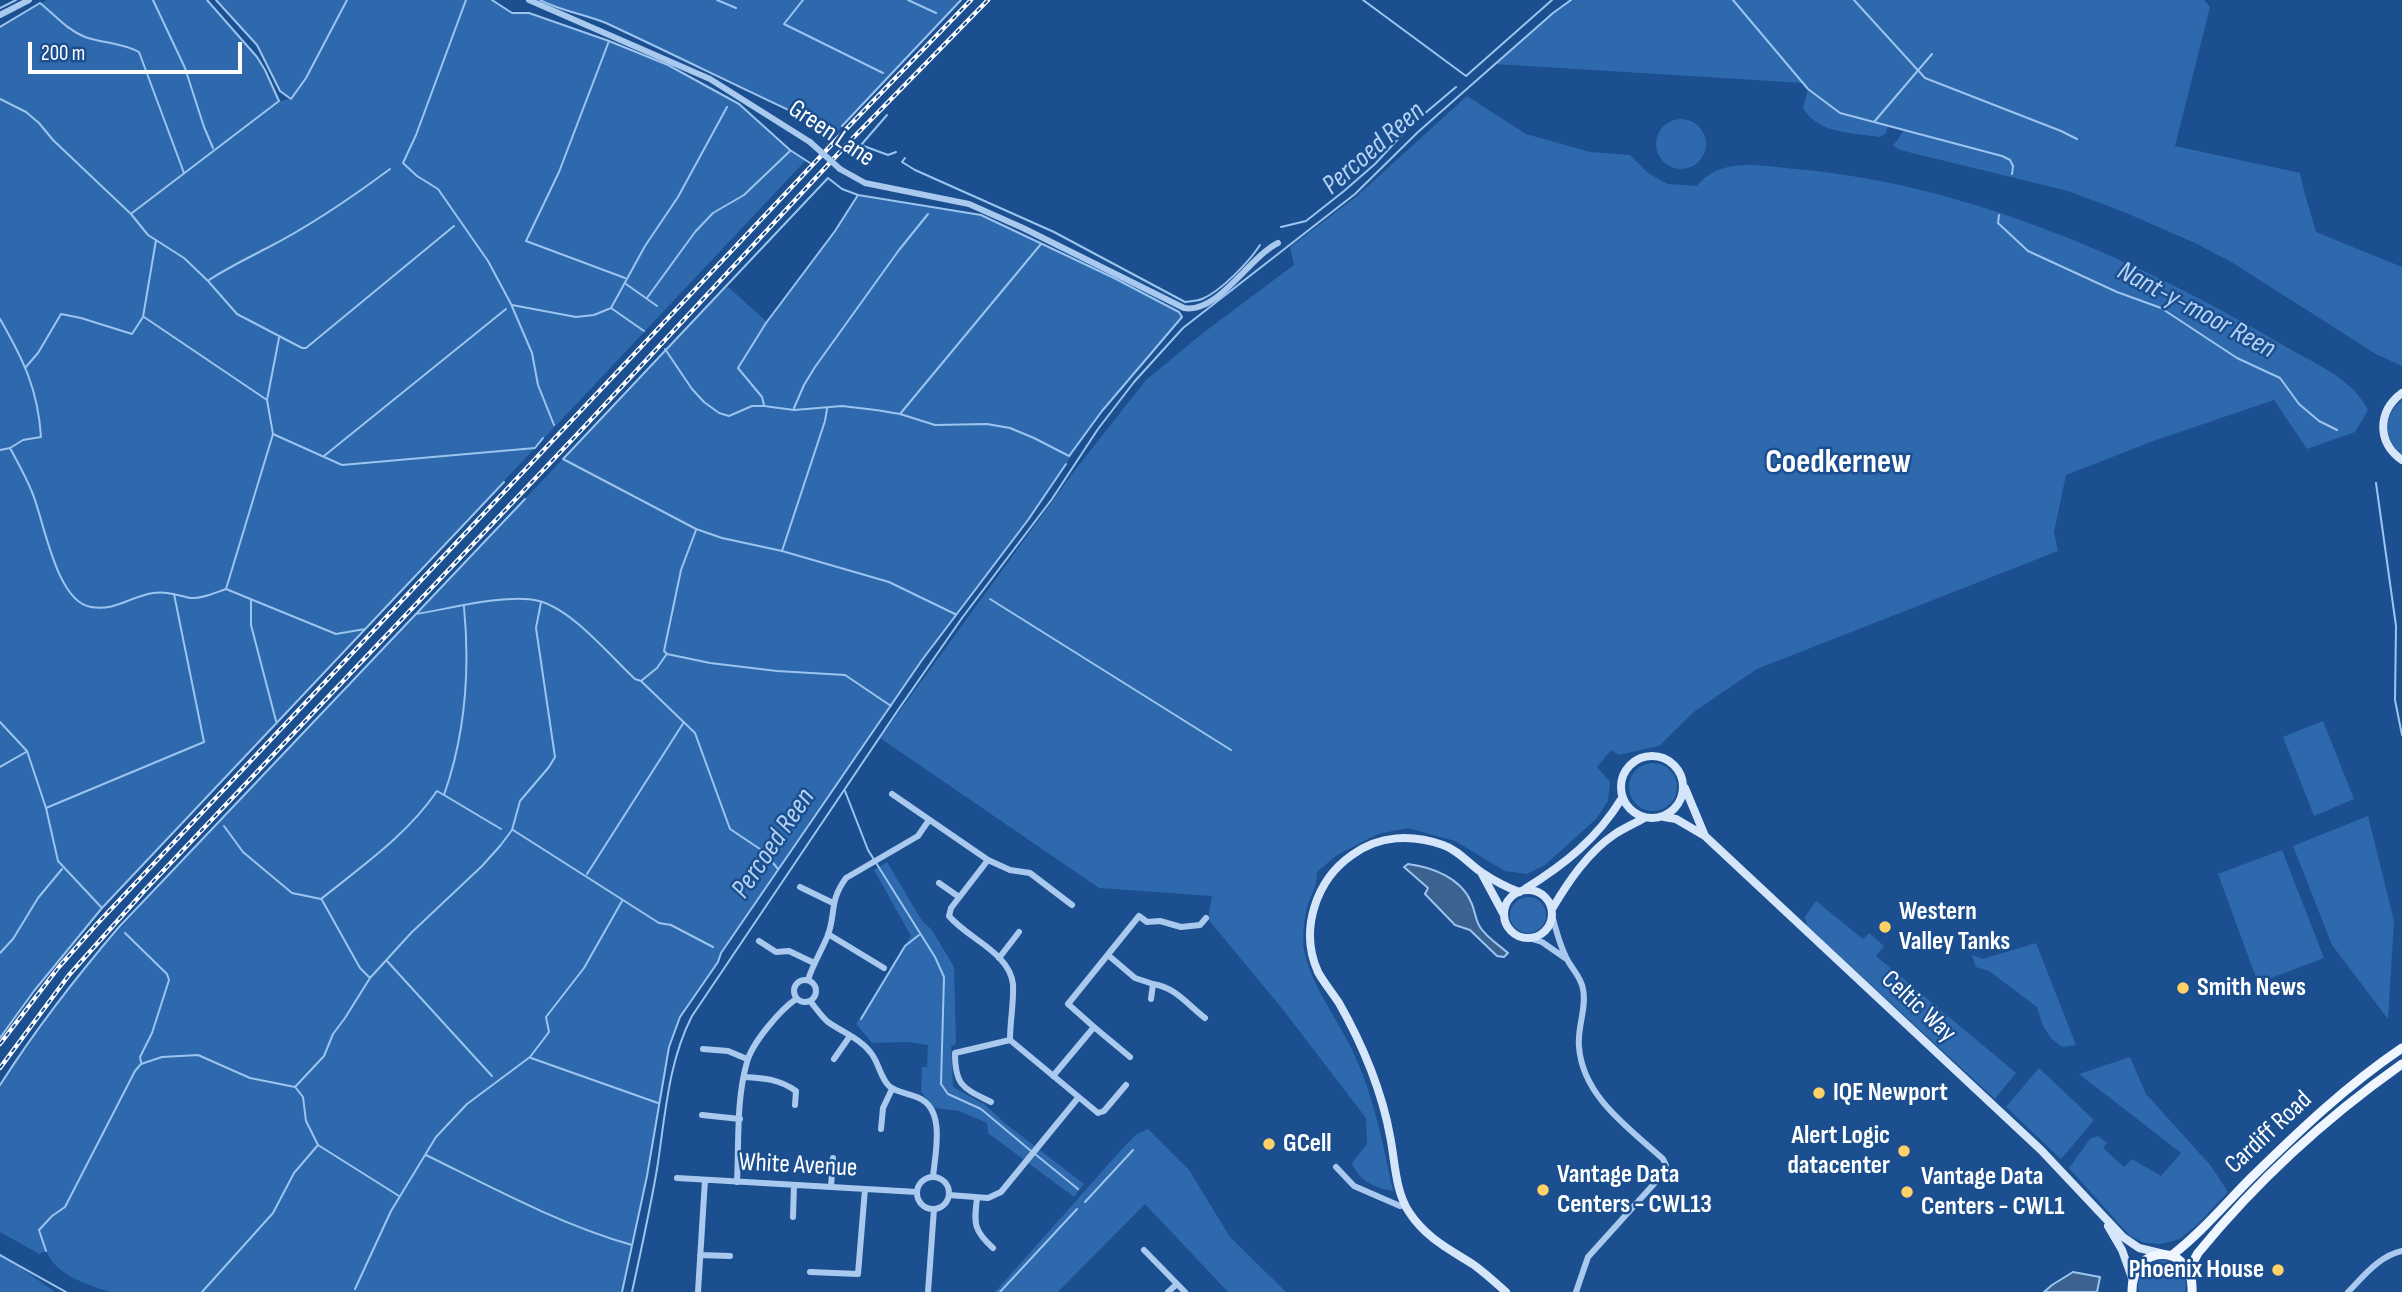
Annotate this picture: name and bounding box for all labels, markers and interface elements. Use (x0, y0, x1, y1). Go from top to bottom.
scale bar (32, 28, 245, 72)
text: 200 m (41, 41, 85, 66)
street label: Green Lane (782, 94, 880, 174)
water label: Percoed Reen (1316, 95, 1432, 203)
water label: Nant-y-moor Reen (2111, 255, 2281, 367)
district label: Coedkernew (1765, 444, 1911, 484)
water label: Percoed Reen (725, 783, 823, 905)
place label: Western Valley Tanks (1899, 896, 2010, 958)
marker: Western Valley Tanks (1877, 919, 1893, 935)
street label: Celtic Way (1874, 965, 1962, 1049)
place label: Smith News (2197, 972, 2306, 1004)
marker: Smith News (2175, 980, 2191, 996)
place label: IQE Newport (1833, 1077, 1948, 1109)
marker: IQE Newport (1811, 1085, 1827, 1101)
street label: Cardiff Road (2219, 1085, 2319, 1181)
place label: Alert Logic datacenter (1788, 1120, 1890, 1182)
place label: GCell (1283, 1128, 1331, 1160)
marker: GCell (1261, 1136, 1277, 1152)
marker: Alert Logic datacenter (1896, 1143, 1912, 1159)
street label: White Avenue (738, 1147, 858, 1185)
place label: Vantage Data Centers - CWL13 (1557, 1159, 1712, 1220)
place label: Vantage Data Centers - CWL1 (1921, 1161, 2064, 1222)
marker: Vantage Data Centers - CWL13 (1535, 1182, 1551, 1198)
marker: Vantage Data Centers - CWL1 (1899, 1184, 1915, 1200)
place label: Phoenix House (2129, 1254, 2264, 1286)
marker: Phoenix House (2270, 1262, 2286, 1278)

